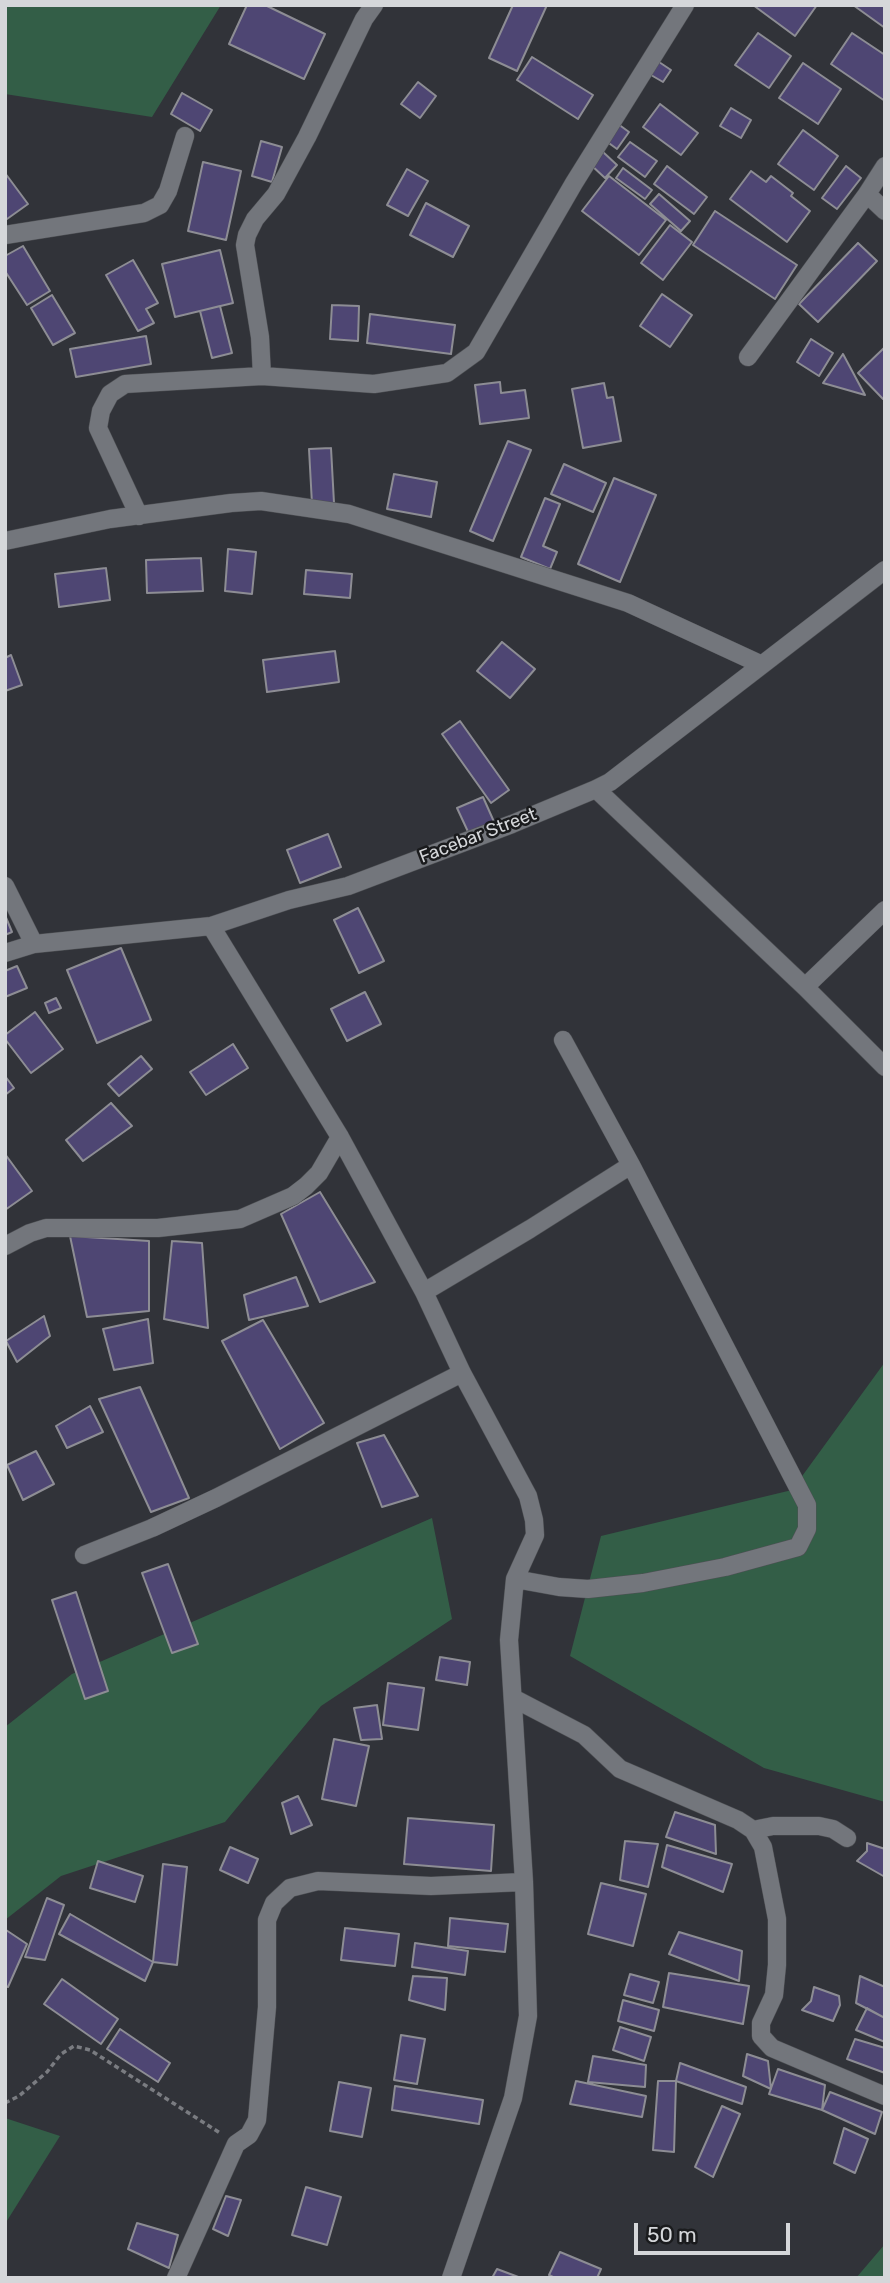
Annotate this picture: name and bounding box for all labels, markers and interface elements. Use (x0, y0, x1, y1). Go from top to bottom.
street label: Facebar Street (416, 804, 540, 868)
scale bar (638, 2210, 794, 2254)
text: 50 m (647, 2222, 697, 2247)

